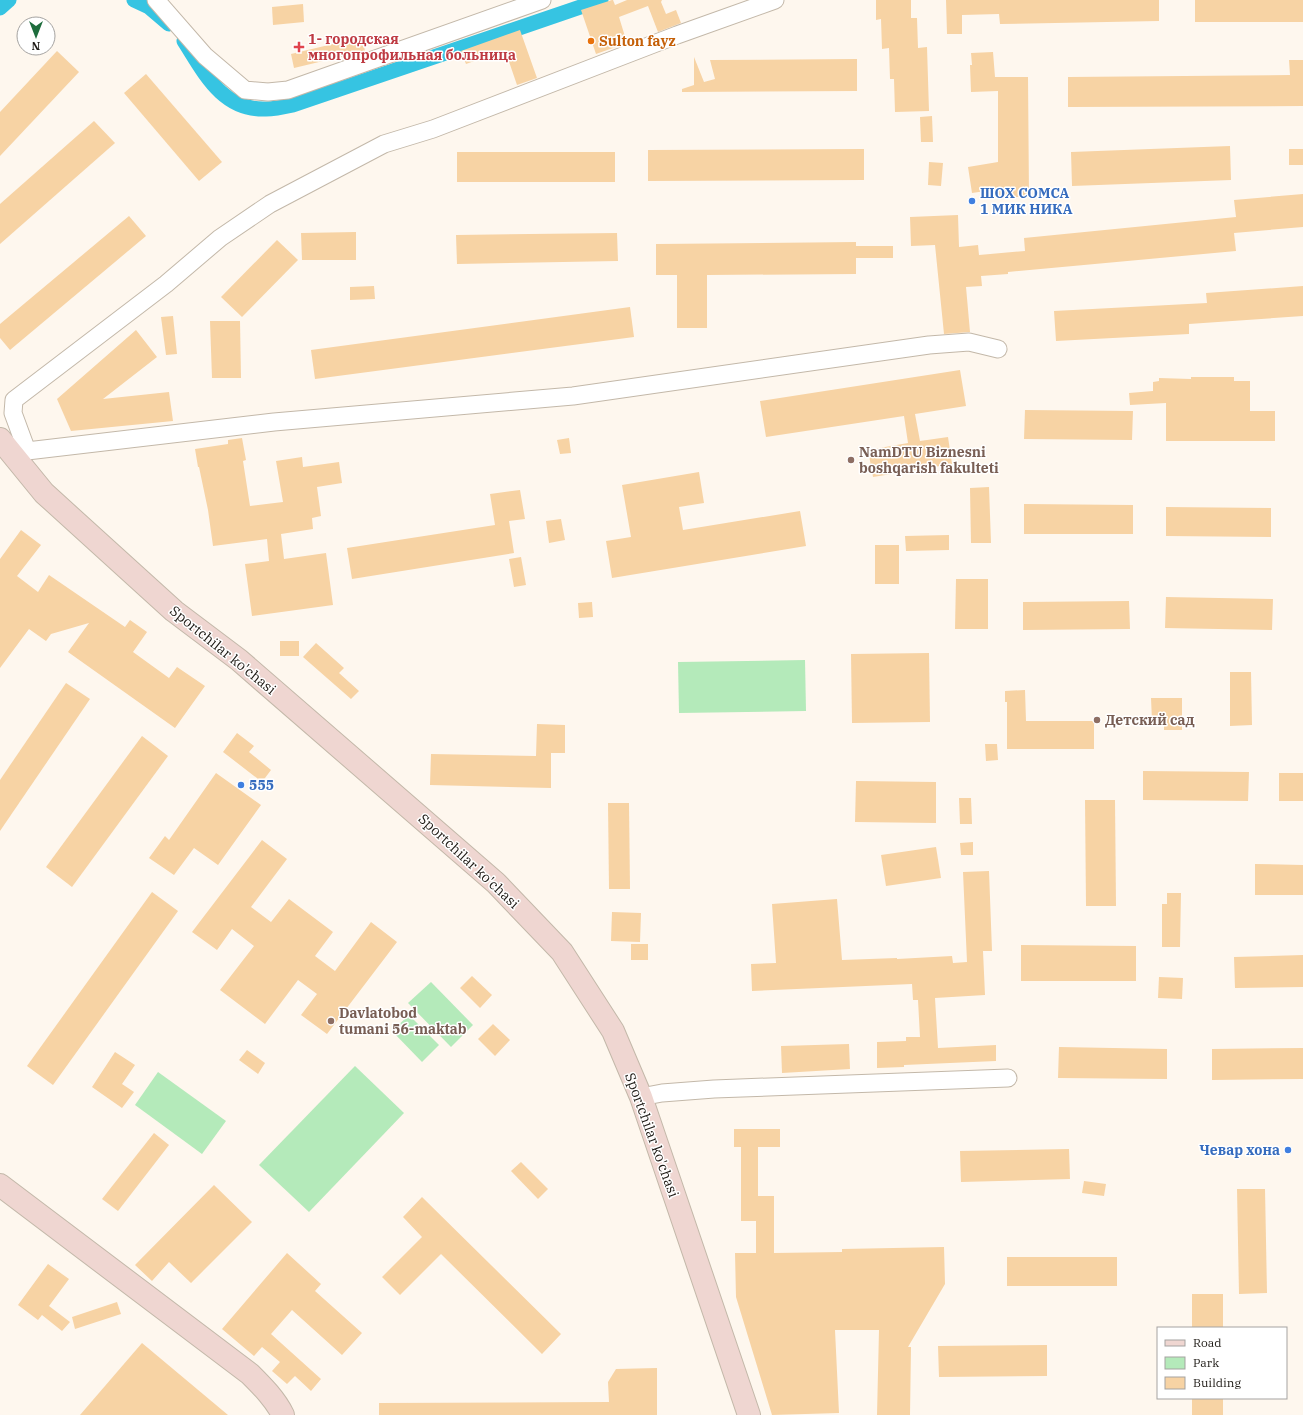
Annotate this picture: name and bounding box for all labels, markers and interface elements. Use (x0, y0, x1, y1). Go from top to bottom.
north arrow (16, 16, 56, 56)
place label: 1- городская многопрофильная больница (308, 30, 516, 64)
place label: Sulton fayz (599, 32, 676, 50)
marker: Sulton fayz (586, 36, 596, 46)
text: N (31, 39, 40, 53)
marker: 1- городская многопрофильная больница (293, 41, 305, 53)
place label: ШОХ СОМСА 1 МИК НИКА (980, 184, 1073, 218)
marker: ШОХ СОМСА 1 МИК НИКА (967, 196, 977, 206)
place label: NamDTU Biznesni boshqarish fakulteti (859, 443, 999, 477)
marker: NamDTU Biznesni boshqarish fakulteti (846, 455, 856, 465)
street label: Sportchilar ko'chasi (166, 602, 280, 698)
place label: Детский сад (1105, 711, 1195, 729)
marker: Детский сад (1092, 715, 1102, 725)
place label: 555 (249, 776, 274, 794)
marker: 555 (236, 780, 246, 790)
street label: Sportchilar ko'chasi (415, 810, 523, 912)
place label: Davlatobod tumani 56-maktab (339, 1004, 467, 1038)
marker: Davlatobod tumani 56-maktab (326, 1016, 336, 1026)
street label: Sportchilar ko'chasi (621, 1070, 683, 1200)
place label: Чевар хона (1199, 1141, 1280, 1159)
marker: Чевар хона (1283, 1145, 1293, 1155)
legend (1157, 1327, 1287, 1399)
text: Road (1193, 1335, 1222, 1350)
text: Park (1193, 1355, 1219, 1370)
text: Building (1193, 1375, 1241, 1390)

